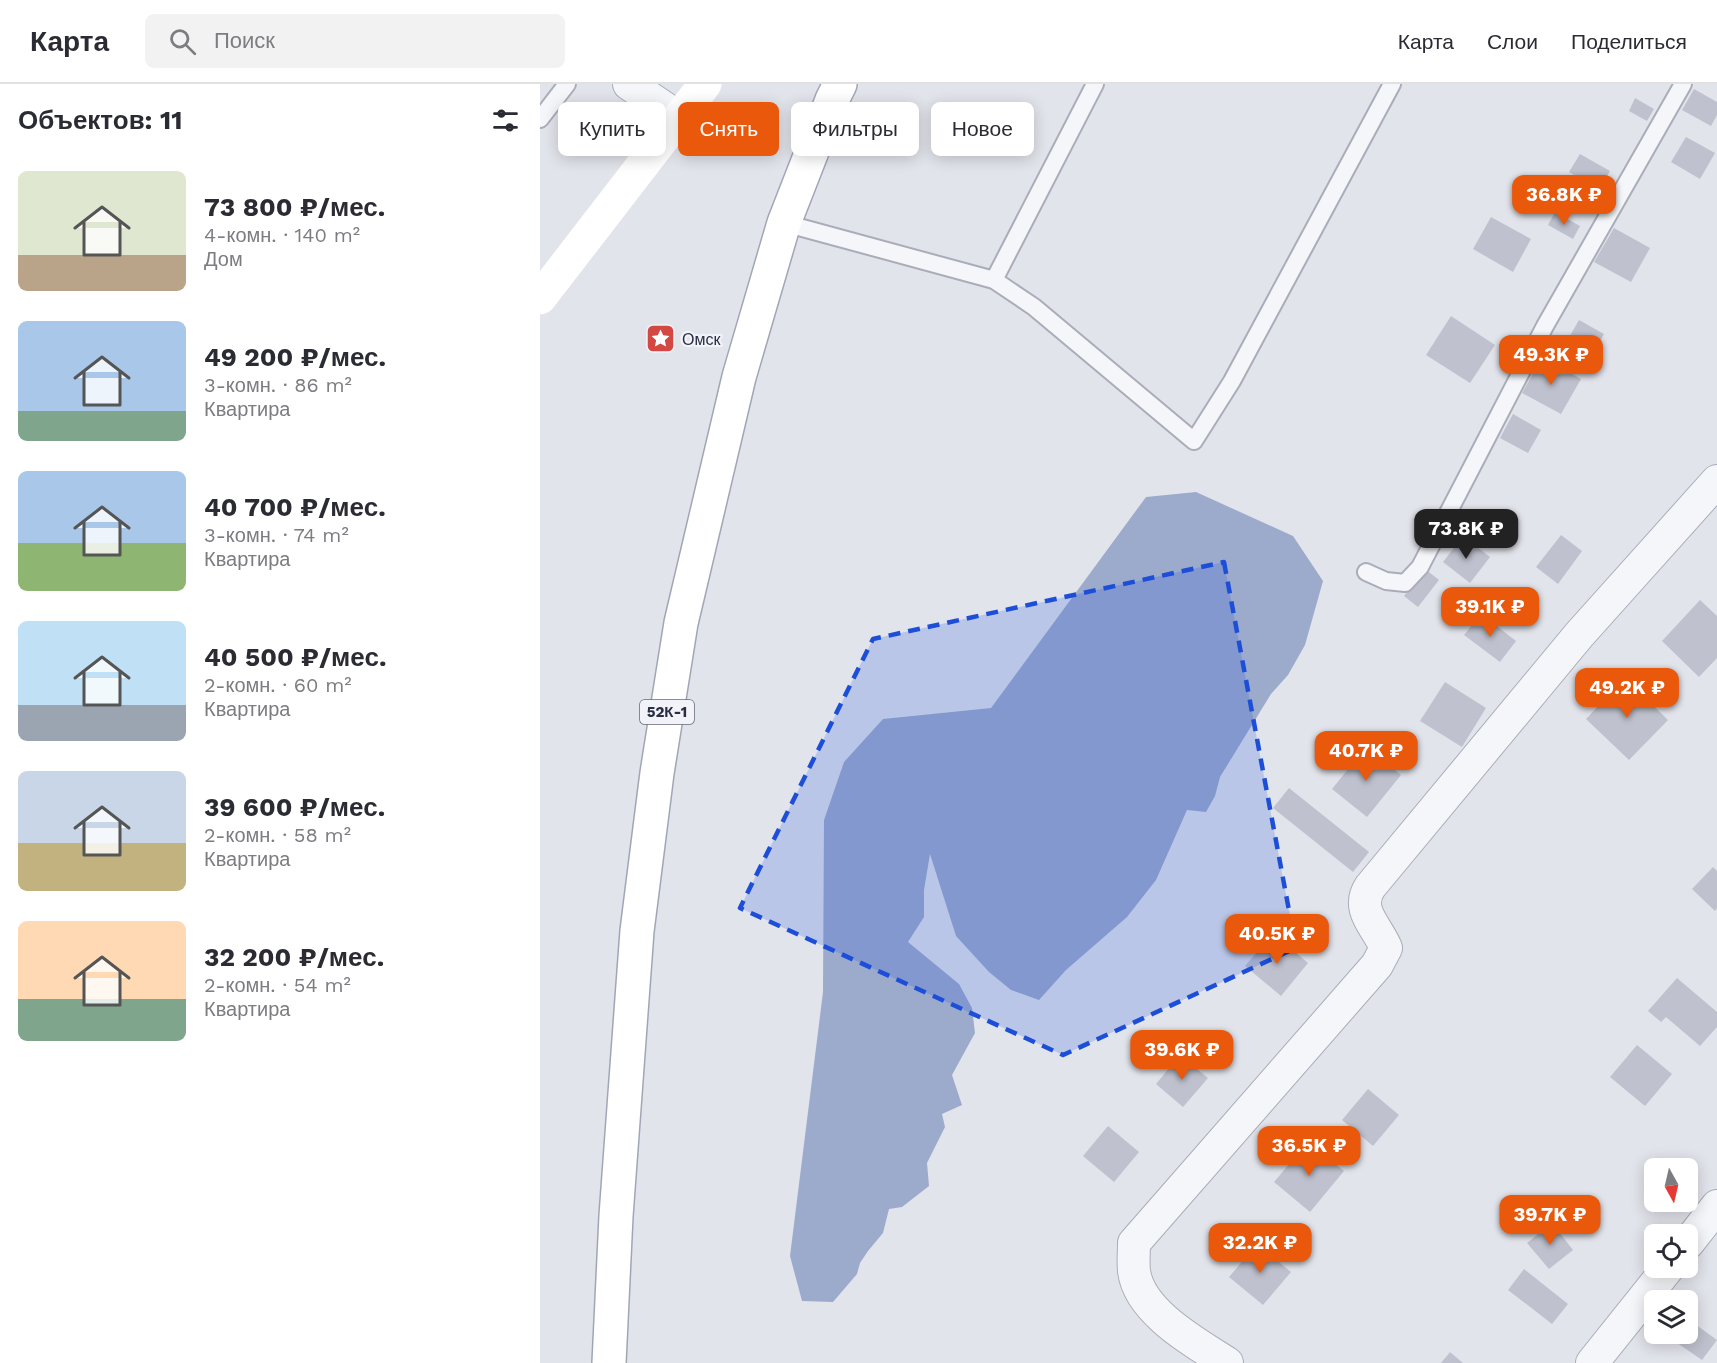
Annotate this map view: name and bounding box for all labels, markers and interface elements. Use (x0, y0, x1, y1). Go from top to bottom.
search box (145, 14, 565, 68)
text: Карта (30, 25, 109, 58)
icon: search (166, 25, 199, 58)
text: Поиск (214, 28, 275, 53)
text: Карта (1398, 29, 1454, 54)
text: Слои (1487, 29, 1538, 54)
text: Поделиться (1571, 29, 1687, 54)
chip: Купить (558, 102, 666, 156)
chip: Снять (678, 102, 779, 156)
chip: Фильтры (791, 102, 919, 156)
chip: Новое (931, 102, 1034, 156)
icon: filters (489, 104, 522, 137)
text: Объектов: 11 (18, 105, 182, 135)
pin: 36.8K ₽ (1509, 175, 1619, 226)
text: 36.8K ₽ (1526, 182, 1602, 206)
text: 73 800 ₽/мес. (204, 192, 385, 222)
icon: home (66, 195, 138, 267)
text: 4-комн. · 140 m² (204, 223, 360, 247)
text: Дом (204, 247, 243, 271)
place icon: Омск (645, 323, 677, 355)
place label: Омск (682, 330, 721, 349)
pin: 49.3K ₽ (1496, 335, 1606, 386)
text: 49 200 ₽/мес. (204, 342, 386, 372)
text: 49.3K ₽ (1513, 342, 1589, 366)
icon: home (66, 345, 138, 417)
text: 3-комн. · 86 m² (204, 373, 352, 397)
text: Квартира (204, 397, 290, 421)
text: 40 700 ₽/мес. (204, 492, 386, 522)
icon: home (66, 495, 138, 567)
pin: 73.8K ₽ (1411, 509, 1521, 560)
text: 73.8K ₽ (1428, 516, 1504, 540)
text: 3-комн. · 74 m² (204, 523, 349, 547)
text: Квартира (204, 547, 290, 571)
pin: 39.1K ₽ (1435, 587, 1545, 638)
text: 39.1K ₽ (1455, 594, 1525, 618)
text: 40 500 ₽/мес. (204, 642, 386, 672)
icon: home (66, 645, 138, 717)
pin: 49.2K ₽ (1572, 668, 1682, 719)
text: 2-комн. · 60 m² (204, 673, 352, 697)
text: 49.2K ₽ (1589, 675, 1665, 699)
text: Квартира (204, 697, 290, 721)
road number: 52К-1 (640, 700, 694, 724)
pin: 40.7K ₽ (1311, 731, 1421, 782)
text: 40.7K ₽ (1329, 738, 1403, 762)
text: 39 600 ₽/мес. (204, 792, 385, 822)
icon: home (66, 795, 138, 867)
text: 2-комн. · 58 m² (204, 823, 351, 847)
text: Квартира (204, 847, 290, 871)
pin: 40.5K ₽ (1222, 914, 1332, 965)
text: 40.5K ₽ (1239, 921, 1315, 945)
text: 32 200 ₽/мес. (204, 942, 384, 972)
icon: home (66, 945, 138, 1017)
text: 2-комн. · 54 m² (204, 973, 351, 997)
text: Квартира (204, 997, 290, 1021)
pin: 39.6K ₽ (1127, 1030, 1237, 1081)
text: 39.6K ₽ (1144, 1037, 1220, 1061)
pin: 36.5K ₽ (1254, 1126, 1364, 1177)
text: 36.5K ₽ (1272, 1133, 1346, 1157)
north arrow (1644, 1158, 1698, 1212)
map controls (1644, 1158, 1698, 1344)
pin: 39.7K ₽ (1495, 1195, 1605, 1246)
text: 39.7K ₽ (1513, 1202, 1587, 1226)
pin: 32.2K ₽ (1205, 1223, 1315, 1274)
button: locate (1644, 1224, 1698, 1278)
text: 32.2K ₽ (1223, 1230, 1297, 1254)
button: layers (1644, 1290, 1698, 1344)

